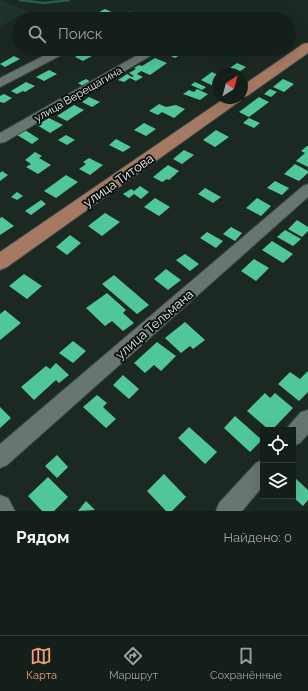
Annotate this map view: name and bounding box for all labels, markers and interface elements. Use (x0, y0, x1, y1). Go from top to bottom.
search box (12, 12, 296, 56)
icon: search (26, 23, 48, 45)
text: Поиск (58, 25, 103, 43)
street label: улица Верещагина (32, 64, 125, 125)
north arrow (212, 68, 248, 104)
street label: улица Титова (80, 151, 156, 210)
street label: улица Тельмана (112, 286, 196, 362)
map controls (260, 427, 296, 499)
button: locate (260, 427, 296, 463)
button: layers (260, 463, 296, 499)
text: Рядом (16, 527, 69, 547)
text: Найдено: 0 (223, 530, 292, 545)
tab: Карта (26, 645, 57, 682)
tab: Маршрут (109, 645, 158, 682)
tab: Сохранённые (210, 645, 282, 682)

